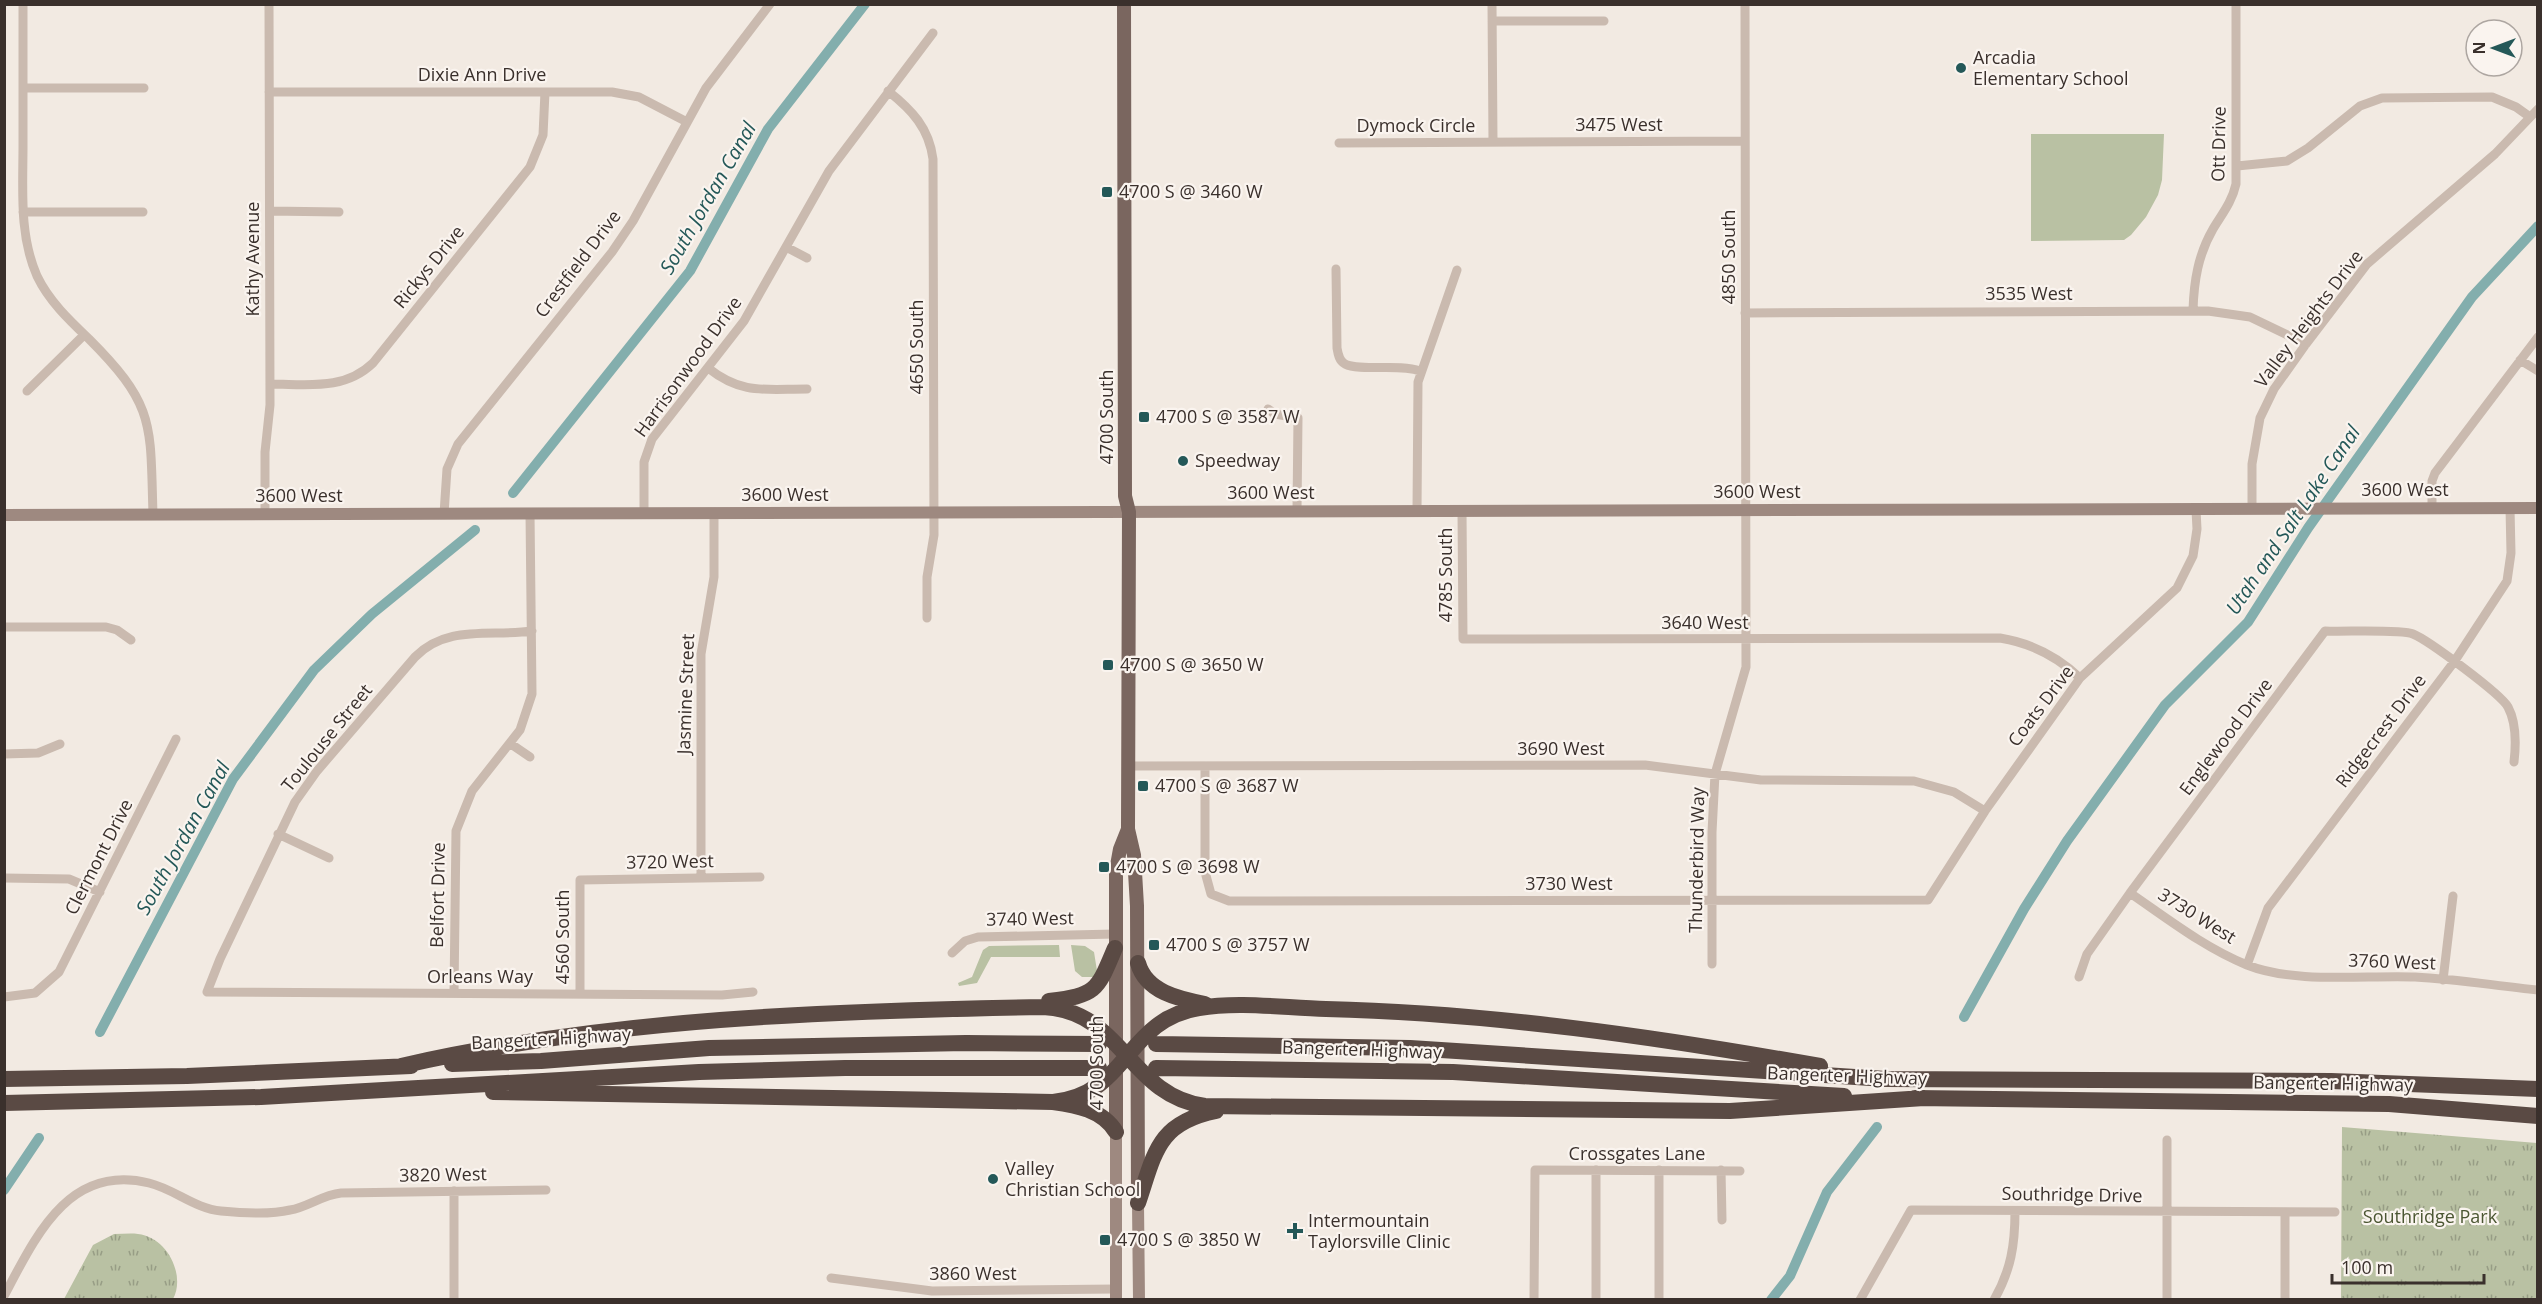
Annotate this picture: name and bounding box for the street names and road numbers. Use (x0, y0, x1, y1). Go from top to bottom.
street label: Dixie Ann Drive (418, 62, 546, 86)
street label: Ott Drive (2205, 106, 2231, 182)
street label: 3475 West (1575, 112, 1663, 136)
street label: Dymock Circle (1357, 113, 1475, 137)
street label: Kathy Avenue (240, 202, 264, 316)
street label: Crestfield Drive (529, 205, 626, 322)
street label: 4850 South (1716, 209, 1740, 305)
street label: Rickys Drive (387, 220, 469, 313)
street label: Valley Heights Drive (2249, 245, 2368, 392)
street label: 3535 West (1985, 281, 2073, 305)
street label: Harrisonwood Drive (628, 291, 746, 442)
street label: 4650 South (904, 299, 928, 395)
street label: 4700 South (1094, 369, 1118, 465)
street label: 3600 West (2361, 477, 2449, 501)
street label: 3600 West (1713, 479, 1801, 503)
street label: 3600 West (1227, 480, 1315, 504)
street label: 3600 West (741, 482, 829, 506)
street label: 3600 West (255, 483, 343, 507)
street label: 4785 South (1433, 527, 1457, 623)
street label: 3640 West (1661, 610, 1749, 634)
street label: Jasmine Street (671, 633, 699, 757)
street label: Coats Drive (2002, 660, 2079, 751)
street label: Ridgecrest Drive (2330, 669, 2431, 792)
street label: Englewood Drive (2173, 673, 2277, 800)
street label: Toulouse Street (275, 679, 377, 796)
street label: 3690 West (1517, 736, 1605, 760)
street label: Thunderbird Way (1683, 786, 1709, 933)
street label: Clermont Drive (59, 795, 138, 919)
street label: Belfort Drive (424, 842, 450, 948)
street label: 3720 West (626, 848, 714, 874)
street label: 3730 West (1525, 871, 1613, 895)
street label: 3730 West (2154, 882, 2241, 949)
street label: 4560 South (550, 889, 574, 985)
street label: 3740 West (986, 905, 1074, 931)
street label: 3760 West (2348, 947, 2436, 975)
street label: Orleans Way (427, 964, 534, 988)
street label: 4700 South (1084, 1015, 1108, 1111)
street label: Bangerter Highway (470, 1022, 632, 1054)
street label: Bangerter Highway (1282, 1034, 1443, 1064)
street label: Bangerter Highway (1767, 1060, 1928, 1090)
street label: Bangerter Highway (2253, 1070, 2414, 1096)
street label: Crossgates Lane (1569, 1141, 1705, 1165)
street label: 3820 West (399, 1161, 487, 1187)
street label: Southridge Drive (2001, 1181, 2143, 1207)
street label: 3860 West (929, 1261, 1017, 1285)

